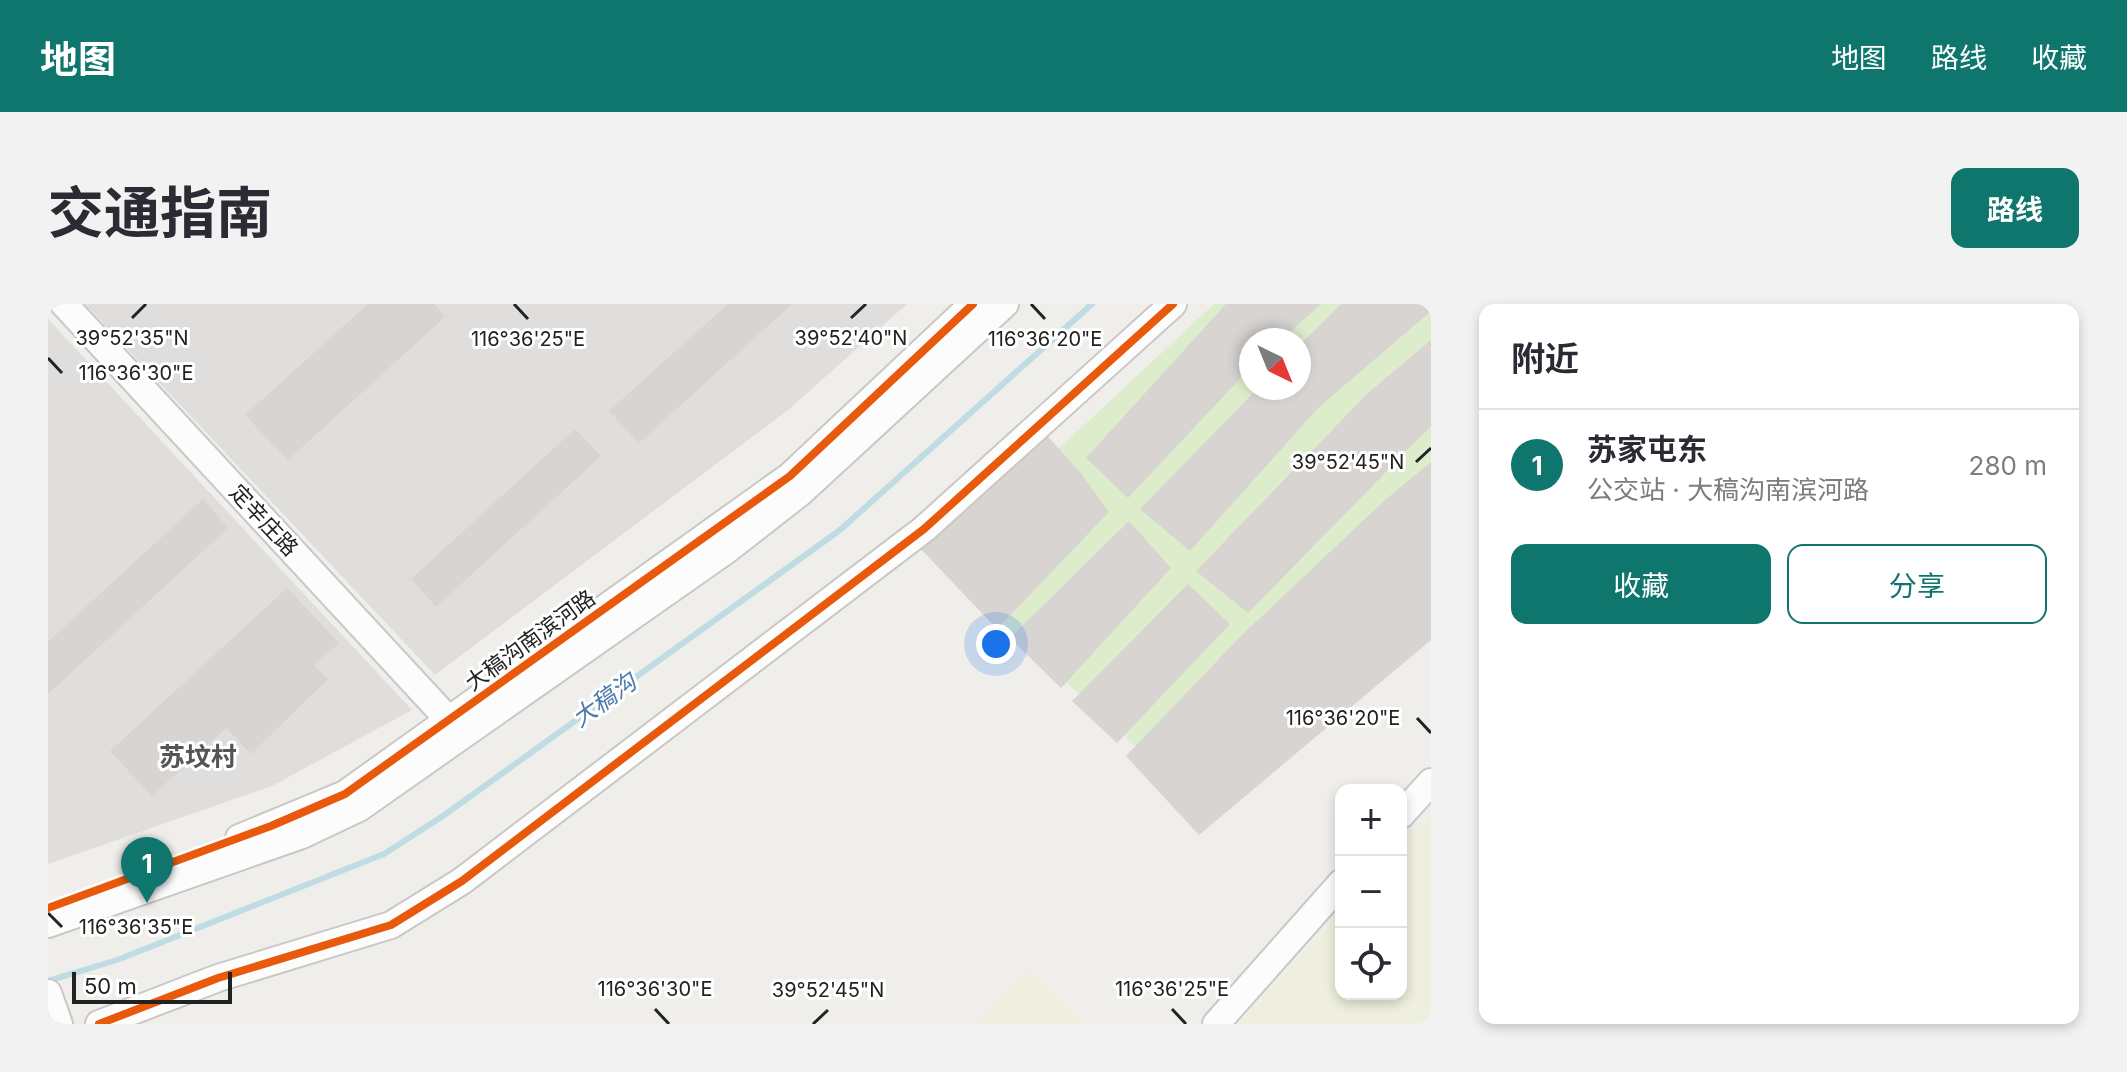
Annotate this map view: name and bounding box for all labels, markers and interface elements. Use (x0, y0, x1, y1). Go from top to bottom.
text: 地图 (40, 36, 116, 82)
text: 地图 (1831, 41, 1887, 75)
text: 路线 (1931, 41, 1987, 75)
text: 收藏 (2031, 41, 2087, 75)
button: 路线 (1951, 168, 2079, 248)
text: 交通指南 (48, 179, 272, 247)
text: 39°52'35"N (75, 326, 189, 350)
text: 39°52'40"N (795, 326, 907, 350)
text: 116°36'25"E (471, 327, 585, 351)
text: 116°36'20"E (988, 327, 1102, 351)
north arrow (1239, 328, 1311, 400)
text: 附近 (1511, 338, 1579, 379)
text: 116°36'30"E (79, 361, 193, 385)
text: 苏家屯东 (1587, 431, 1707, 467)
text: 39°52'45"N (1292, 450, 1404, 474)
text: 1 (1531, 450, 1543, 481)
text: 280 m (1969, 450, 2047, 481)
text: 公交站 · 大稿沟南滨河路 (1587, 474, 1869, 505)
street label: 定辛庄路 (224, 479, 304, 561)
button: 收藏 (1511, 544, 1771, 624)
button: 分享 (1787, 544, 2047, 624)
street label: 大稿沟南滨河路 (460, 584, 600, 696)
your location (976, 624, 1016, 664)
water label: 大稿沟 (566, 665, 644, 733)
text: 116°36'20"E (1286, 706, 1400, 730)
district label: 苏坟村 (159, 741, 237, 772)
map controls (1335, 784, 1407, 1000)
button: + (1335, 784, 1407, 856)
pin: 1 (121, 837, 173, 903)
button: − (1335, 856, 1407, 928)
text: 116°36'35"E (79, 915, 193, 939)
button: locate (1335, 928, 1407, 1000)
scale bar (72, 968, 232, 1004)
text: 50 m (84, 973, 137, 999)
text: 116°36'30"E (598, 977, 712, 1001)
text: 116°36'25"E (1115, 977, 1229, 1001)
text: 39°52'45"N (772, 978, 884, 1002)

